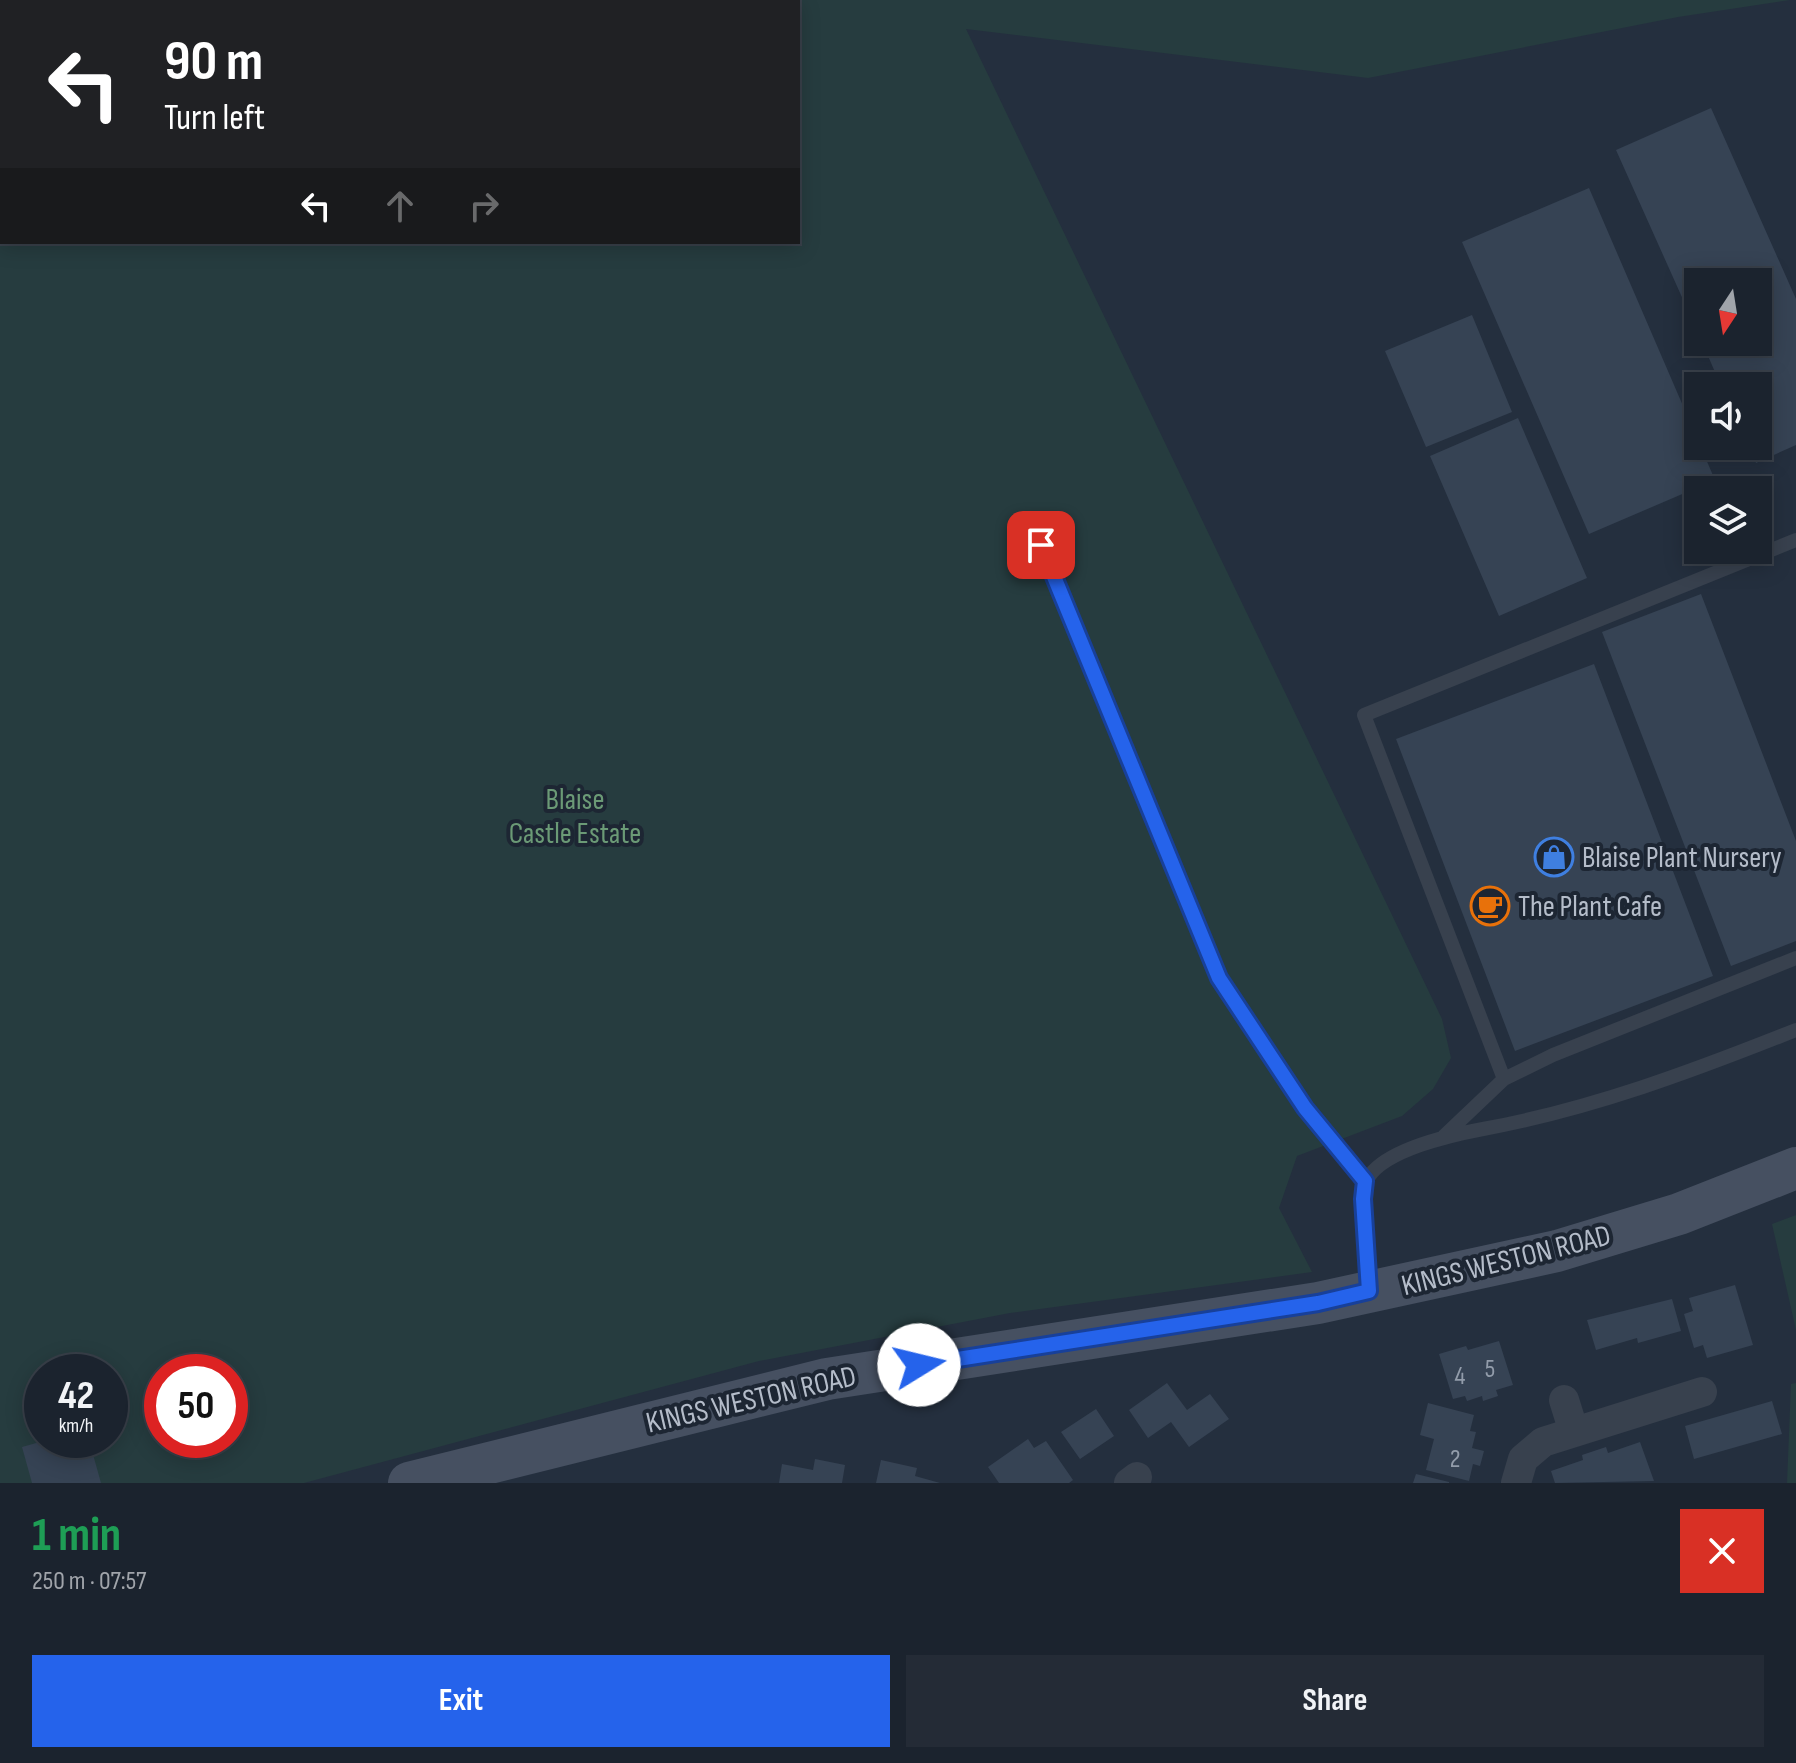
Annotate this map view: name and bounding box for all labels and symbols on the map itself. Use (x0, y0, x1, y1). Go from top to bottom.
north arrow (1684, 268, 1772, 356)
pin (1007, 511, 1075, 579)
park label: Blaise Castle Estate (509, 782, 641, 852)
shop icon: Blaise Plant Nursery (1533, 836, 1575, 878)
place label: Blaise Plant Nursery (1582, 840, 1782, 876)
cafe icon: The Plant Cafe (1469, 885, 1511, 927)
place label: The Plant Cafe (1518, 889, 1662, 925)
street label: KINGS WESTON ROAD (1398, 1218, 1615, 1304)
position arrow (877, 1323, 961, 1407)
speed limit sign: 50 (144, 1354, 248, 1458)
house number: 5 (1485, 1354, 1495, 1385)
street label: KINGS WESTON ROAD (643, 1358, 860, 1442)
house number: 4 (1455, 1361, 1466, 1392)
house number: 2 (1450, 1444, 1460, 1475)

